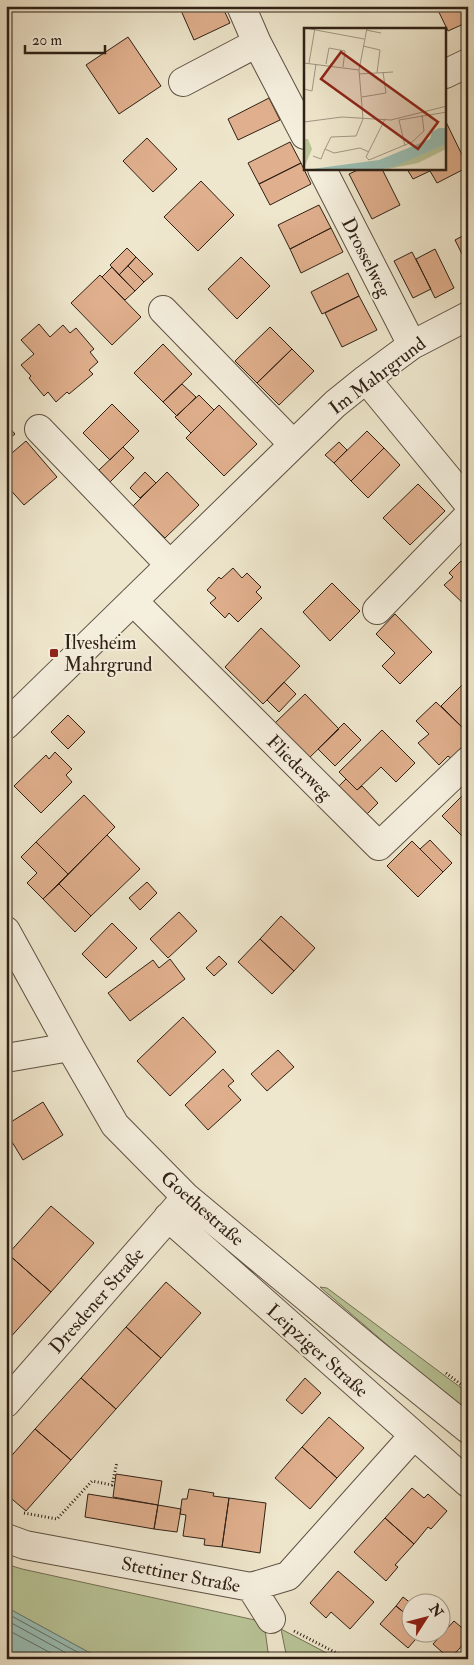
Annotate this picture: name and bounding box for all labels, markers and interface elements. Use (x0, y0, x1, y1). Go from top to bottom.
scale bar (25, 22, 105, 54)
inset map (304, 28, 446, 170)
text: 20 m (32, 31, 62, 50)
street label: Drosselweg (336, 214, 397, 302)
street label: Im Mahrgrund (325, 331, 431, 420)
place label: Ilvesheim Mahrgrund (64, 631, 153, 677)
marker: Ilvesheim Mahrgrund (48, 647, 60, 659)
street label: Fliederweg (261, 730, 338, 806)
street label: Goethestraße (156, 1166, 249, 1252)
street label: Dresdener Straße (44, 1243, 149, 1359)
street label: Leipziger Straße (261, 1299, 373, 1404)
street label: Stettiner Straße (119, 1552, 242, 1598)
north arrow (402, 1592, 452, 1642)
text: N (425, 1600, 447, 1621)

